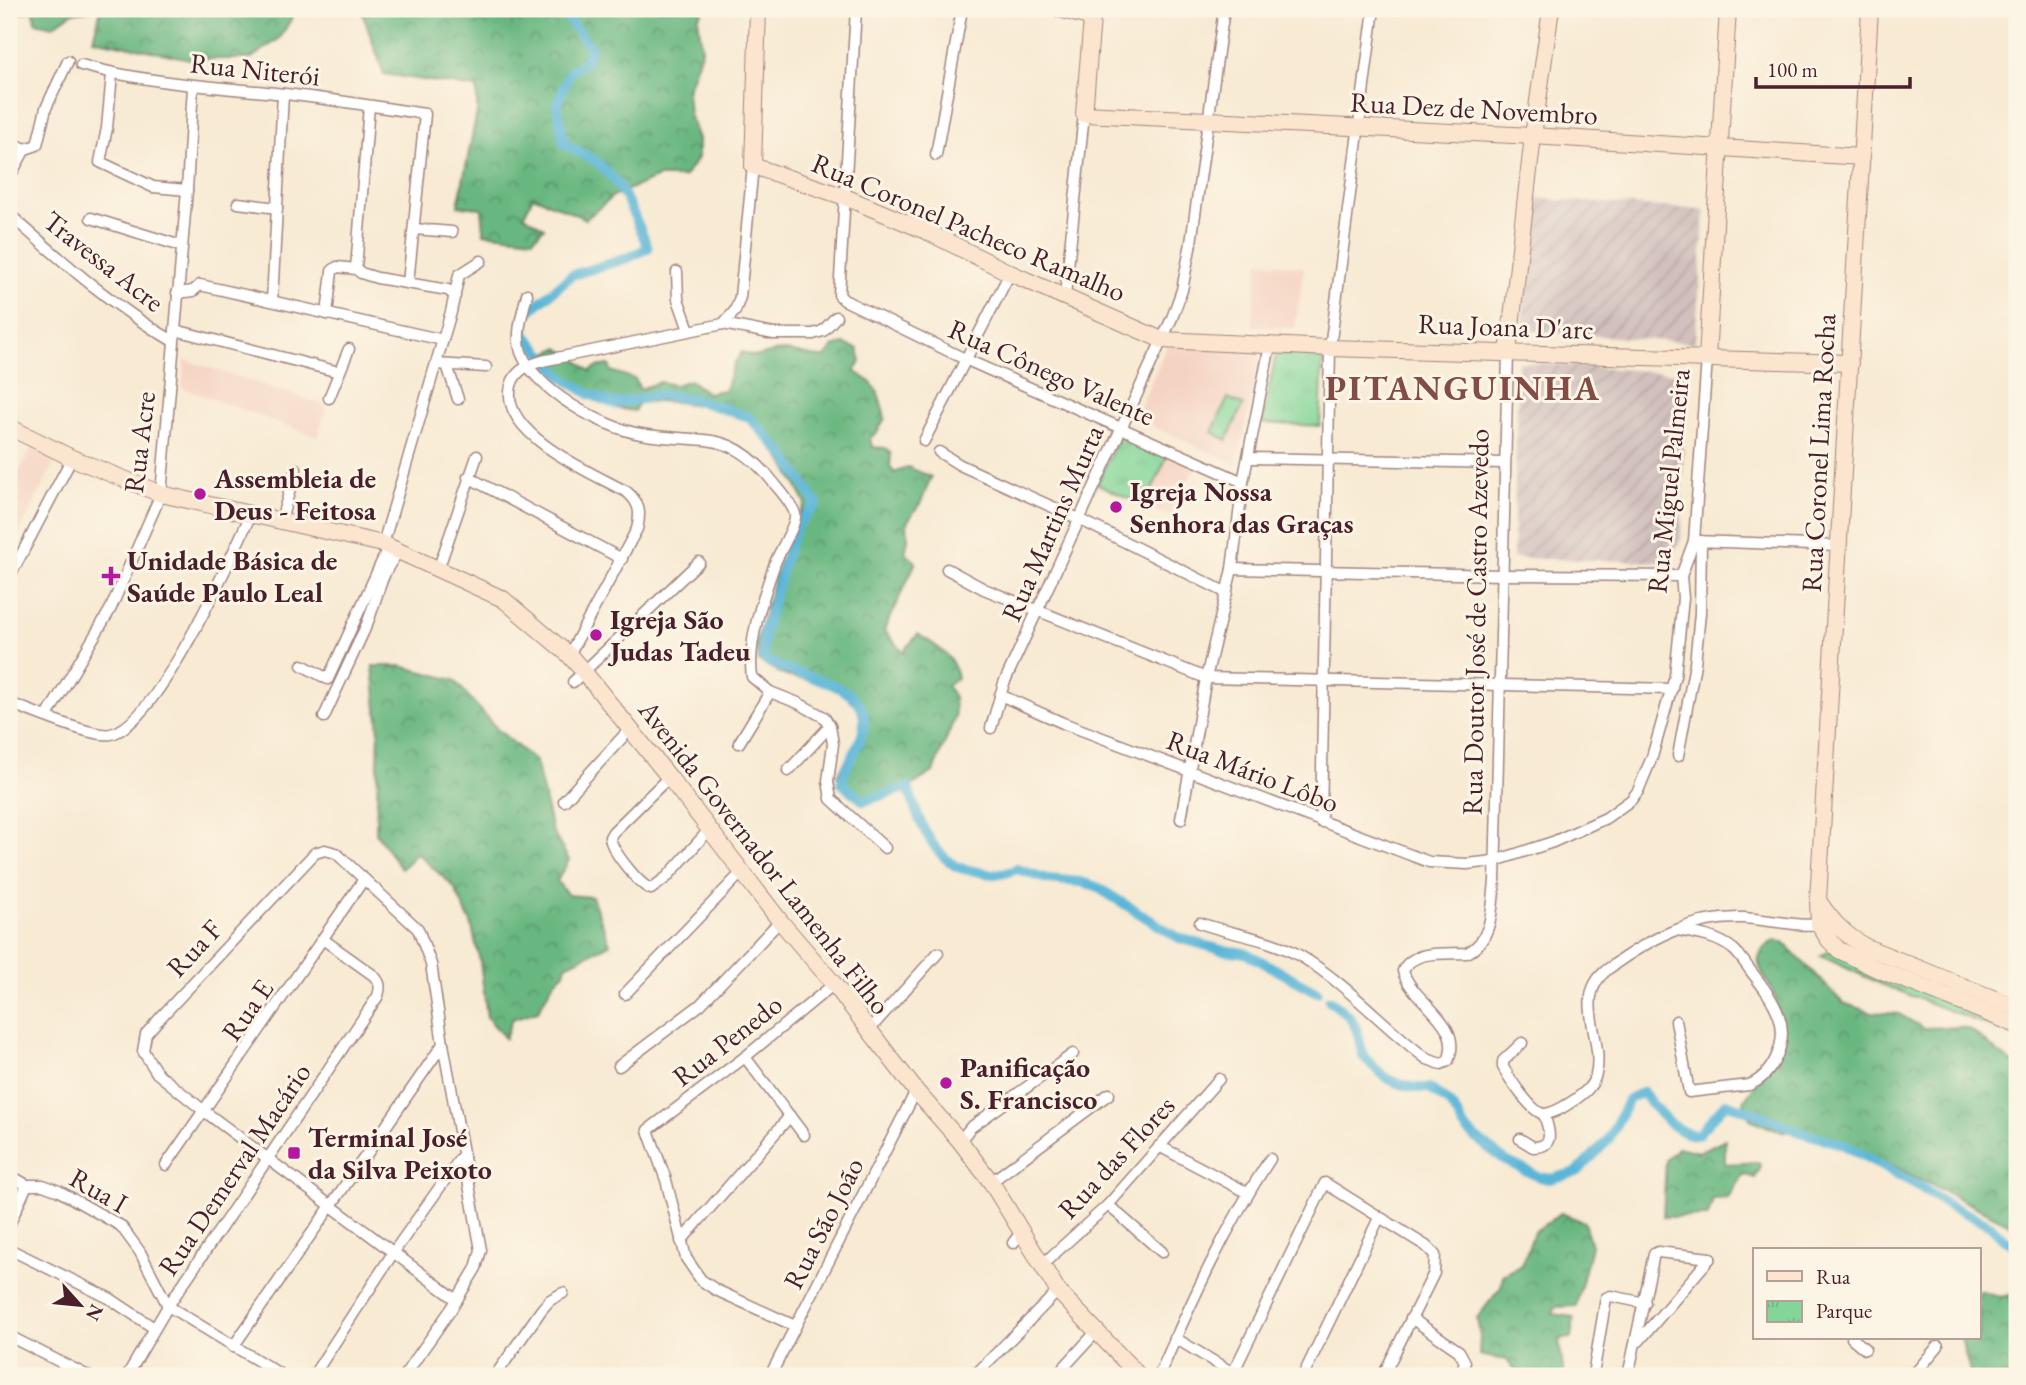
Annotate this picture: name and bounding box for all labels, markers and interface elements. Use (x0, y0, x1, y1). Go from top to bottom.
street label: Rua Niterói (188, 44, 322, 94)
scale bar (1756, 46, 1910, 90)
text: 100 m (1767, 56, 1818, 83)
street label: Rua Dez de Novembro (1349, 84, 1599, 132)
street label: Rua Coronel Pacheco Ramalho (807, 144, 1131, 310)
street label: Travessa Acre (36, 203, 172, 320)
street label: Rua Joana D'arc (1418, 305, 1594, 347)
street label: Rua Cônego Valente (943, 310, 1161, 434)
street label: Rua Coronel Lima Rocha (1793, 312, 1843, 593)
district label: PITANGUINHA (1325, 365, 1601, 410)
street label: Rua Miguel Palmeira (1638, 366, 1698, 595)
street label: Rua Acre (115, 389, 163, 495)
street label: Rua Martins Murta (993, 419, 1112, 627)
street label: Rua Doutor José de Castro Azevedo (1454, 428, 1496, 816)
place label: Assembleia de Deus - Feitosa (213, 460, 377, 528)
place label: Igreja Nossa Senhora das Graças (1130, 473, 1353, 541)
marker: Assembleia de Deus - Feitosa (192, 486, 208, 502)
marker: Igreja Nossa Senhora das Graças (1108, 499, 1124, 515)
place label: Unidade Básica de Saúde Paulo Leal (127, 542, 338, 610)
marker: Unidade Básica de Saúde Paulo Leal (101, 566, 121, 586)
place label: Igreja São Judas Tadeu (607, 601, 751, 669)
marker: Igreja São Judas Tadeu (588, 627, 604, 643)
street label: Avenida Governador Lamenha Filho (630, 692, 899, 1022)
street label: Rua Mário Lôbo (1162, 722, 1344, 820)
street label: Rua F (158, 912, 230, 984)
street label: Rua E (213, 972, 281, 1048)
street label: Rua Penedo (665, 986, 789, 1094)
place label: Panificação S. Francisco (960, 1049, 1097, 1117)
street label: Rua Demerval Macário (149, 1056, 319, 1282)
marker: Panificação S. Francisco (938, 1075, 954, 1091)
street label: Rua das Flores (1050, 1088, 1182, 1226)
place label: Terminal José da Silva Peixoto (308, 1119, 492, 1187)
marker: Terminal José da Silva Peixoto (286, 1145, 302, 1161)
street label: Rua São João (775, 1151, 871, 1295)
street label: Rua I (64, 1159, 135, 1221)
legend (1753, 1248, 1980, 1340)
text: Rua (1816, 1263, 1851, 1290)
north arrow (46, 1270, 116, 1340)
text: Parque (1816, 1297, 1872, 1324)
text: N (80, 1300, 109, 1326)

